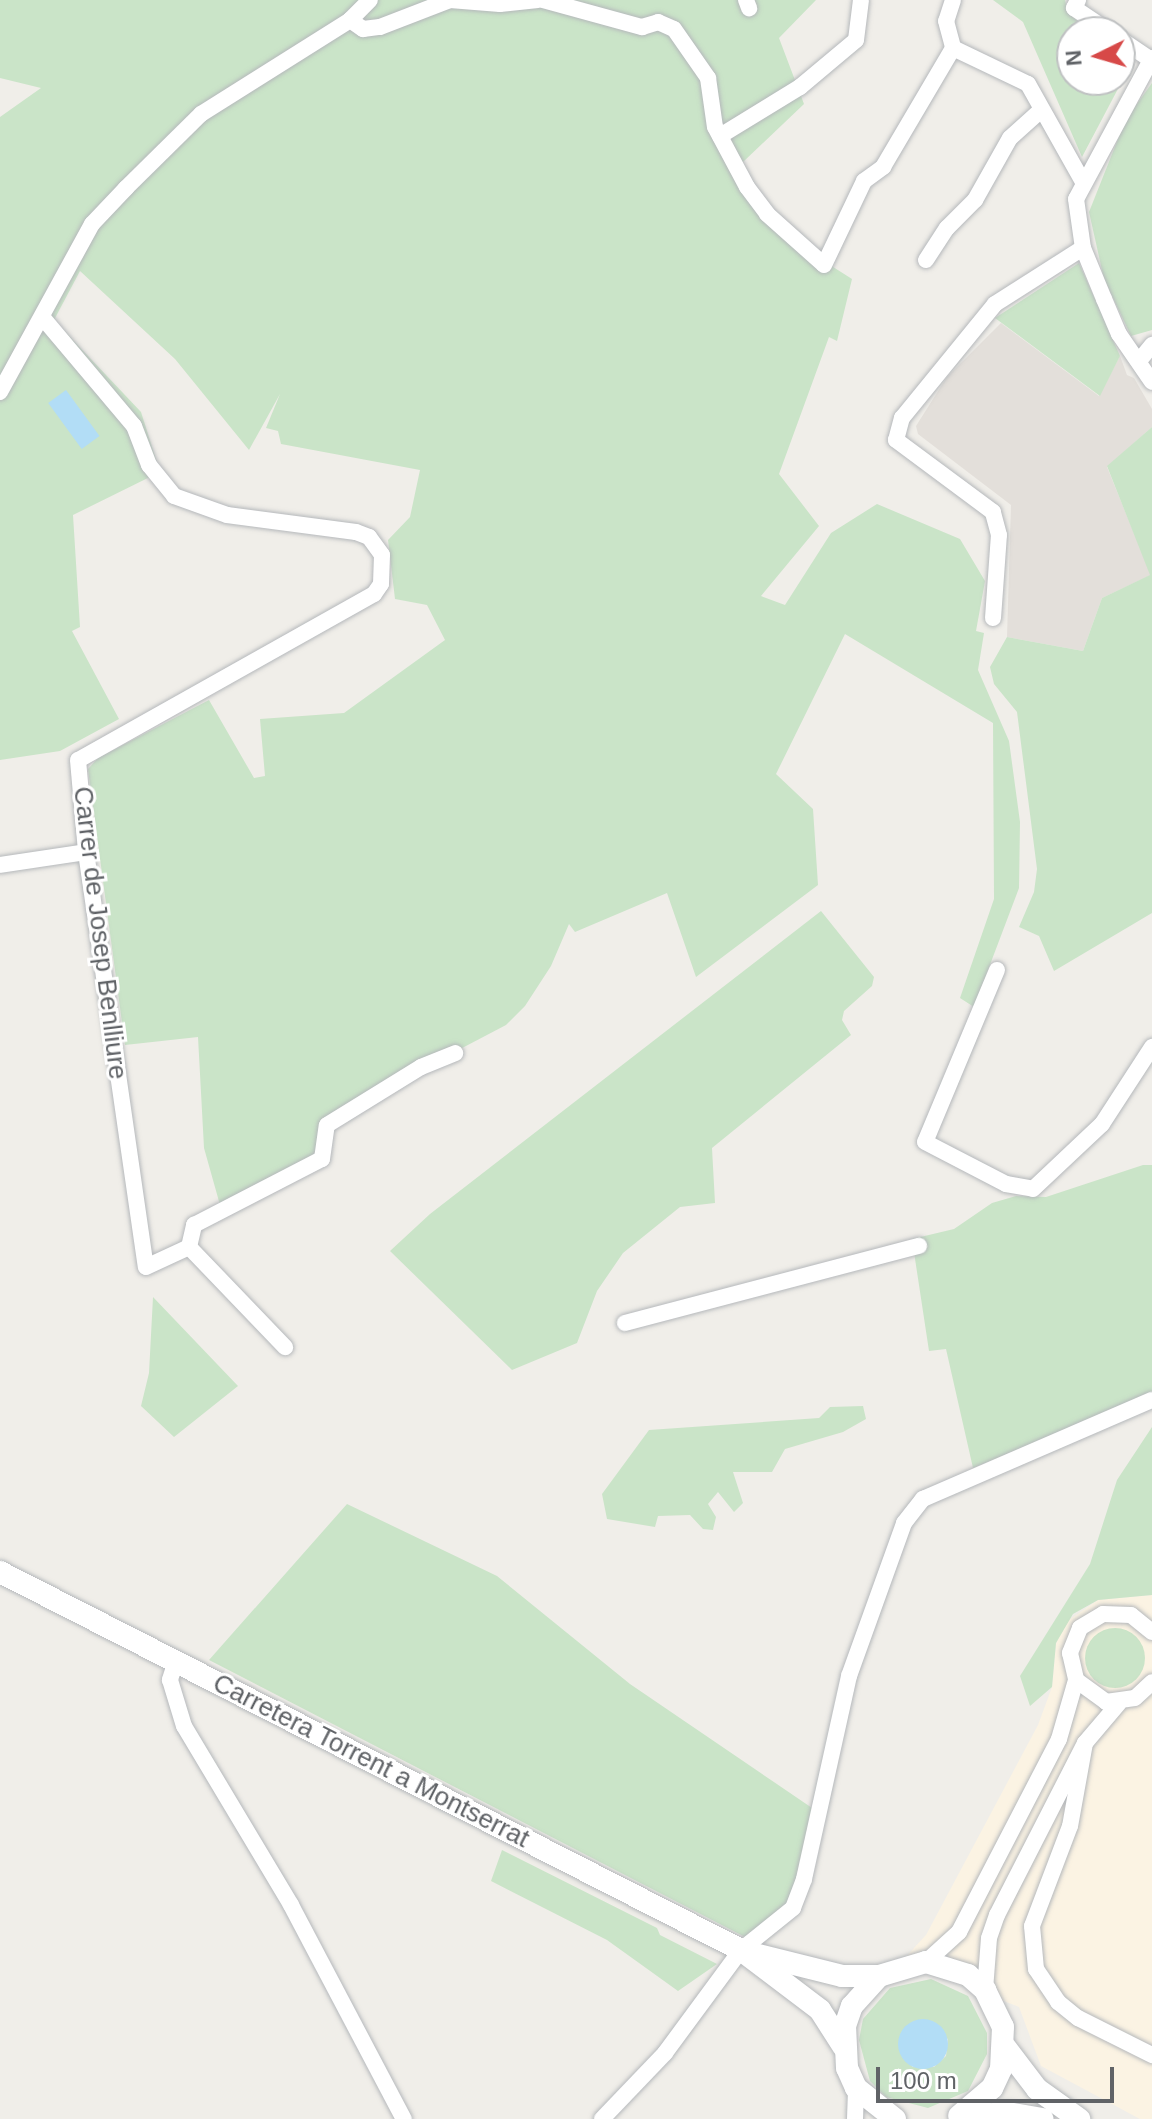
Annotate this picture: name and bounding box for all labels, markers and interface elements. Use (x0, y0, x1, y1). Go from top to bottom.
north arrow (1056, 16, 1136, 96)
text: N (1060, 49, 1087, 67)
street label: Carrer de Josep Benlliure (67, 785, 133, 1081)
street label: Carretera Torrent a Montserrat (207, 1667, 535, 1855)
scale bar (880, 2051, 1118, 2101)
text: 100 m (890, 2067, 957, 2094)

